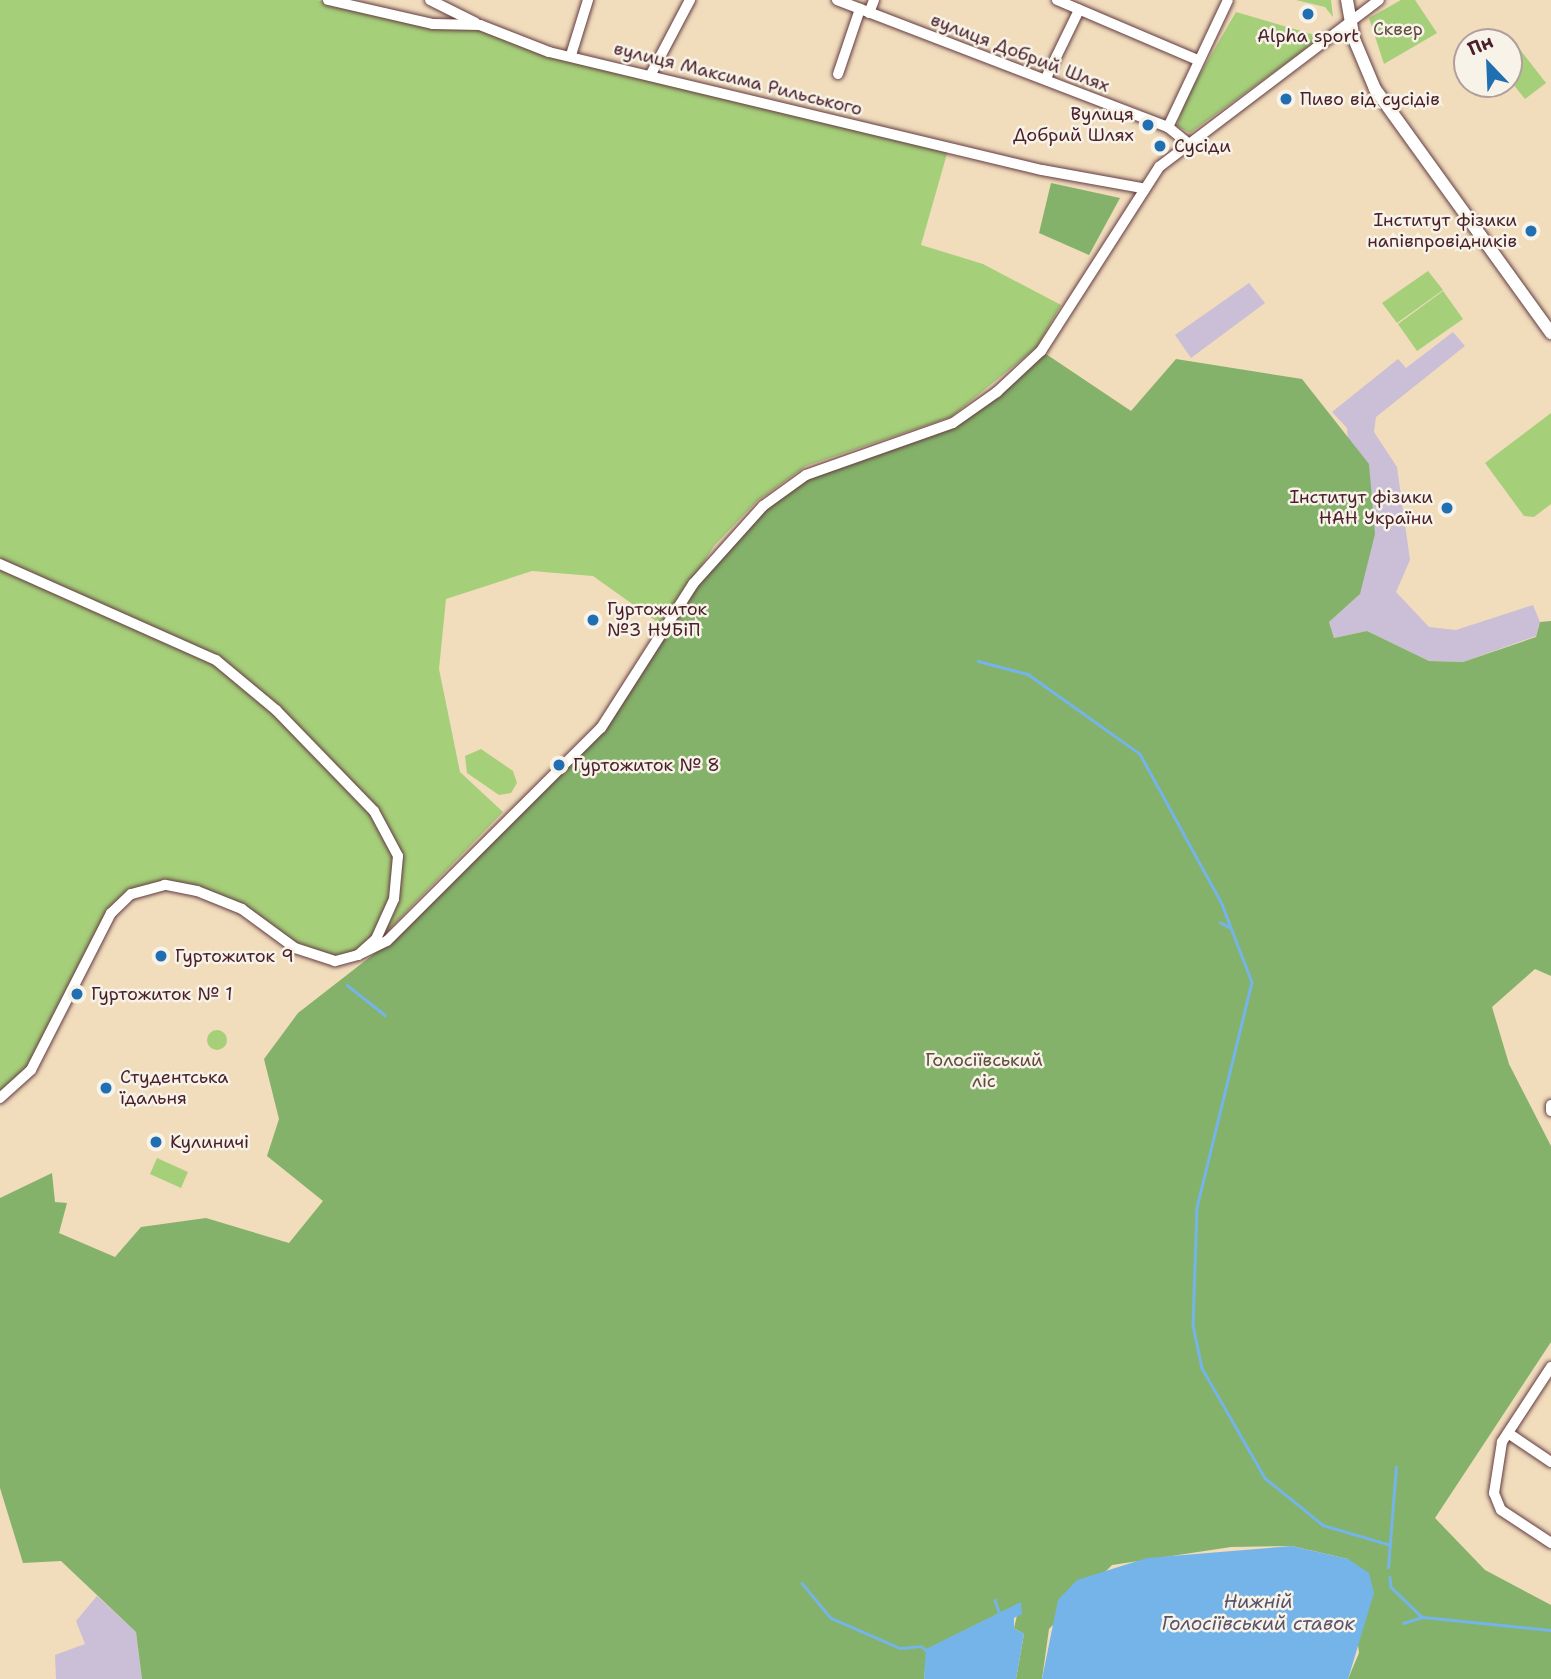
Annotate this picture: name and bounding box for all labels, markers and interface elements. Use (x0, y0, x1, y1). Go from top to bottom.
marker: Alpha sport (1300, 6, 1316, 22)
street label: вулиця Добрий Шлях (928, 9, 1112, 97)
park label: Сквер (1373, 18, 1423, 40)
place label: Alpha sport (1257, 25, 1359, 47)
north arrow (1453, 28, 1523, 98)
text: Пн (1464, 29, 1497, 61)
street label: вулиця Максима Рильського (612, 38, 864, 120)
place label: Пиво від сусідів (1300, 88, 1440, 110)
marker: Пиво від сусідів (1278, 91, 1294, 107)
place label: Вулиця Добрий Шлях (1013, 104, 1134, 146)
marker: Вулиця Добрий Шлях (1140, 117, 1156, 133)
place label: Сусіди (1174, 135, 1231, 157)
marker: Сусіди (1152, 138, 1168, 154)
place label: Інститут фізики напівпровідників (1367, 210, 1517, 252)
marker: Інститут фізики напівпровідників (1523, 223, 1539, 239)
place label: Інститут фізики НАН України (1289, 487, 1433, 530)
marker: Інститут фізики НАН України (1439, 500, 1455, 516)
place label: Гуртожиток №3 НУБіП (607, 599, 707, 642)
marker: Гуртожиток №3 НУБіП (585, 612, 601, 628)
place label: Гуртожиток № 8 (573, 754, 720, 776)
marker: Гуртожиток № 8 (551, 757, 567, 773)
place label: Гуртожиток 9 (175, 945, 294, 967)
marker: Гуртожиток 9 (153, 948, 169, 964)
place label: Гуртожиток № 1 (91, 983, 233, 1005)
marker: Гуртожиток № 1 (69, 986, 85, 1002)
park label: Голосіївський ліс (925, 1050, 1043, 1092)
place label: Студентська їдальня (120, 1067, 228, 1110)
marker: Студентська їдальня (98, 1080, 114, 1096)
place label: Кулиничі (170, 1131, 249, 1153)
marker: Кулиничі (148, 1134, 164, 1150)
water label: Нижній Голосіївський ставок (1161, 1591, 1355, 1635)

